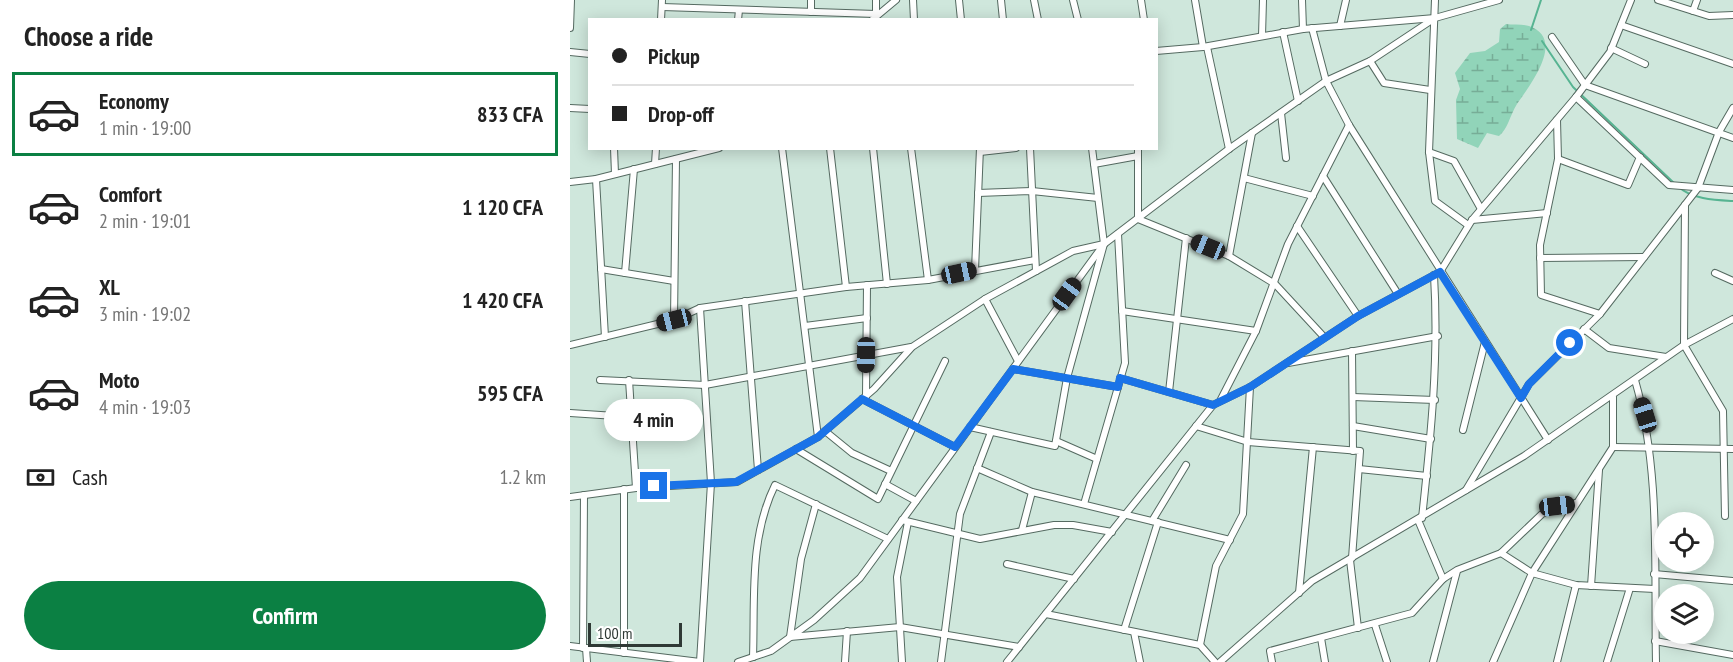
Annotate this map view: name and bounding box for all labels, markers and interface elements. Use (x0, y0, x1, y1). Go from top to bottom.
text: Choose a ride (24, 19, 153, 53)
text: Pickup (648, 42, 700, 70)
icon: car (27, 87, 81, 141)
text: Economy (99, 87, 169, 115)
text: 833 CFA (477, 100, 543, 128)
text: Drop-off (648, 100, 714, 128)
text: 1 min · 19:00 (99, 115, 191, 141)
icon: car (27, 180, 81, 234)
text: Comfort (99, 180, 162, 208)
text: 1 120 CFA (462, 193, 543, 221)
text: 2 min · 19:01 (99, 208, 191, 234)
car (1188, 232, 1228, 262)
car (940, 260, 978, 286)
icon: car (27, 273, 81, 327)
text: XL (99, 273, 120, 301)
car (1049, 274, 1085, 314)
text: 1 420 CFA (462, 286, 543, 314)
text: 3 min · 19:02 (99, 301, 191, 327)
car (654, 307, 694, 333)
route start (1556, 329, 1583, 356)
car (857, 337, 875, 373)
icon: car (27, 366, 81, 420)
text: Moto (99, 366, 140, 394)
text: 595 CFA (477, 379, 543, 407)
text: 4 min · 19:03 (99, 394, 191, 420)
car (1631, 395, 1659, 435)
callout: 4 min (604, 399, 704, 441)
text: 4 min (633, 407, 674, 433)
icon: cash (24, 461, 57, 494)
text: Cash (72, 463, 108, 491)
text: 1.2 km (499, 464, 546, 490)
route end (640, 472, 667, 499)
car (1538, 495, 1576, 517)
map controls (1654, 512, 1714, 644)
button: locate (1654, 512, 1714, 572)
button: Confirm (24, 581, 546, 650)
button: layers (1654, 584, 1714, 644)
scale bar (588, 620, 682, 648)
text: 100 m (597, 623, 632, 643)

